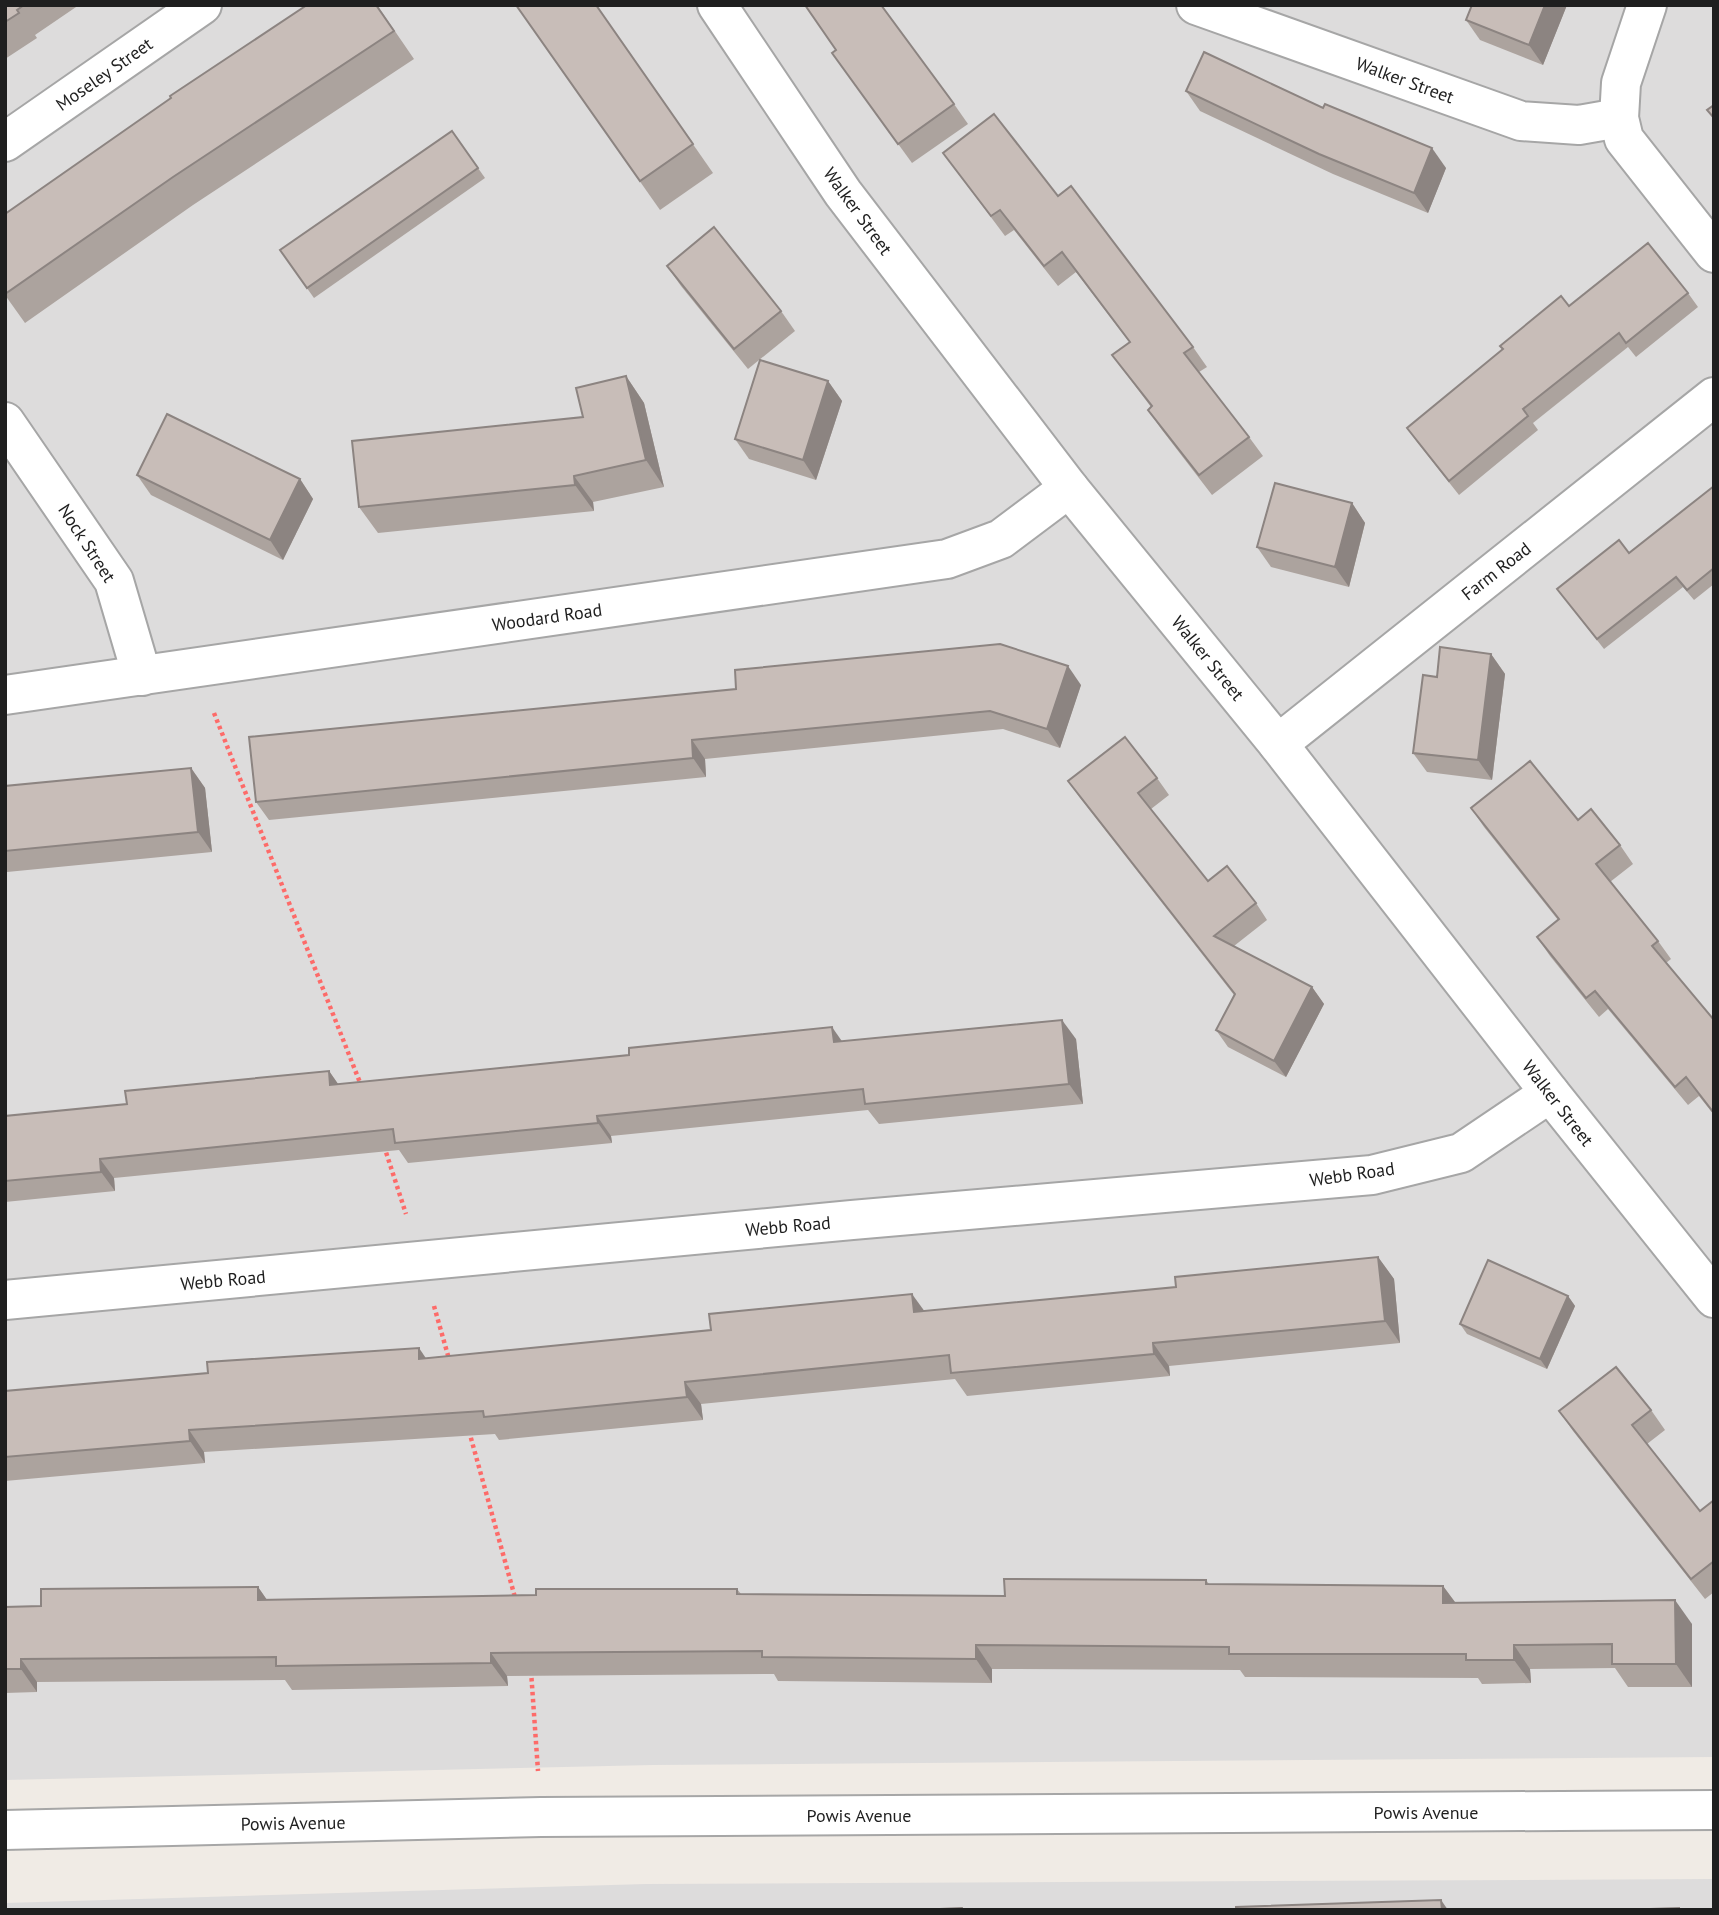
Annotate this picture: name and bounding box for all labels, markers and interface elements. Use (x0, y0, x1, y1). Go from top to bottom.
street label: Moseley Street (51, 32, 157, 116)
street label: Walker Street (1353, 52, 1457, 108)
street label: Walker Street (818, 163, 898, 259)
street label: Nock Street (53, 500, 121, 586)
street label: Farm Road (1457, 537, 1535, 605)
street label: Woodard Road (491, 598, 603, 636)
street label: Walker Street (1167, 611, 1249, 705)
street label: Walker Street (1517, 1055, 1599, 1151)
street label: Webb Road (1308, 1157, 1396, 1191)
street label: Webb Road (744, 1211, 832, 1241)
street label: Webb Road (179, 1265, 267, 1295)
street label: Powis Avenue (1374, 1801, 1478, 1824)
street label: Powis Avenue (807, 1804, 911, 1827)
street label: Powis Avenue (240, 1811, 346, 1835)

